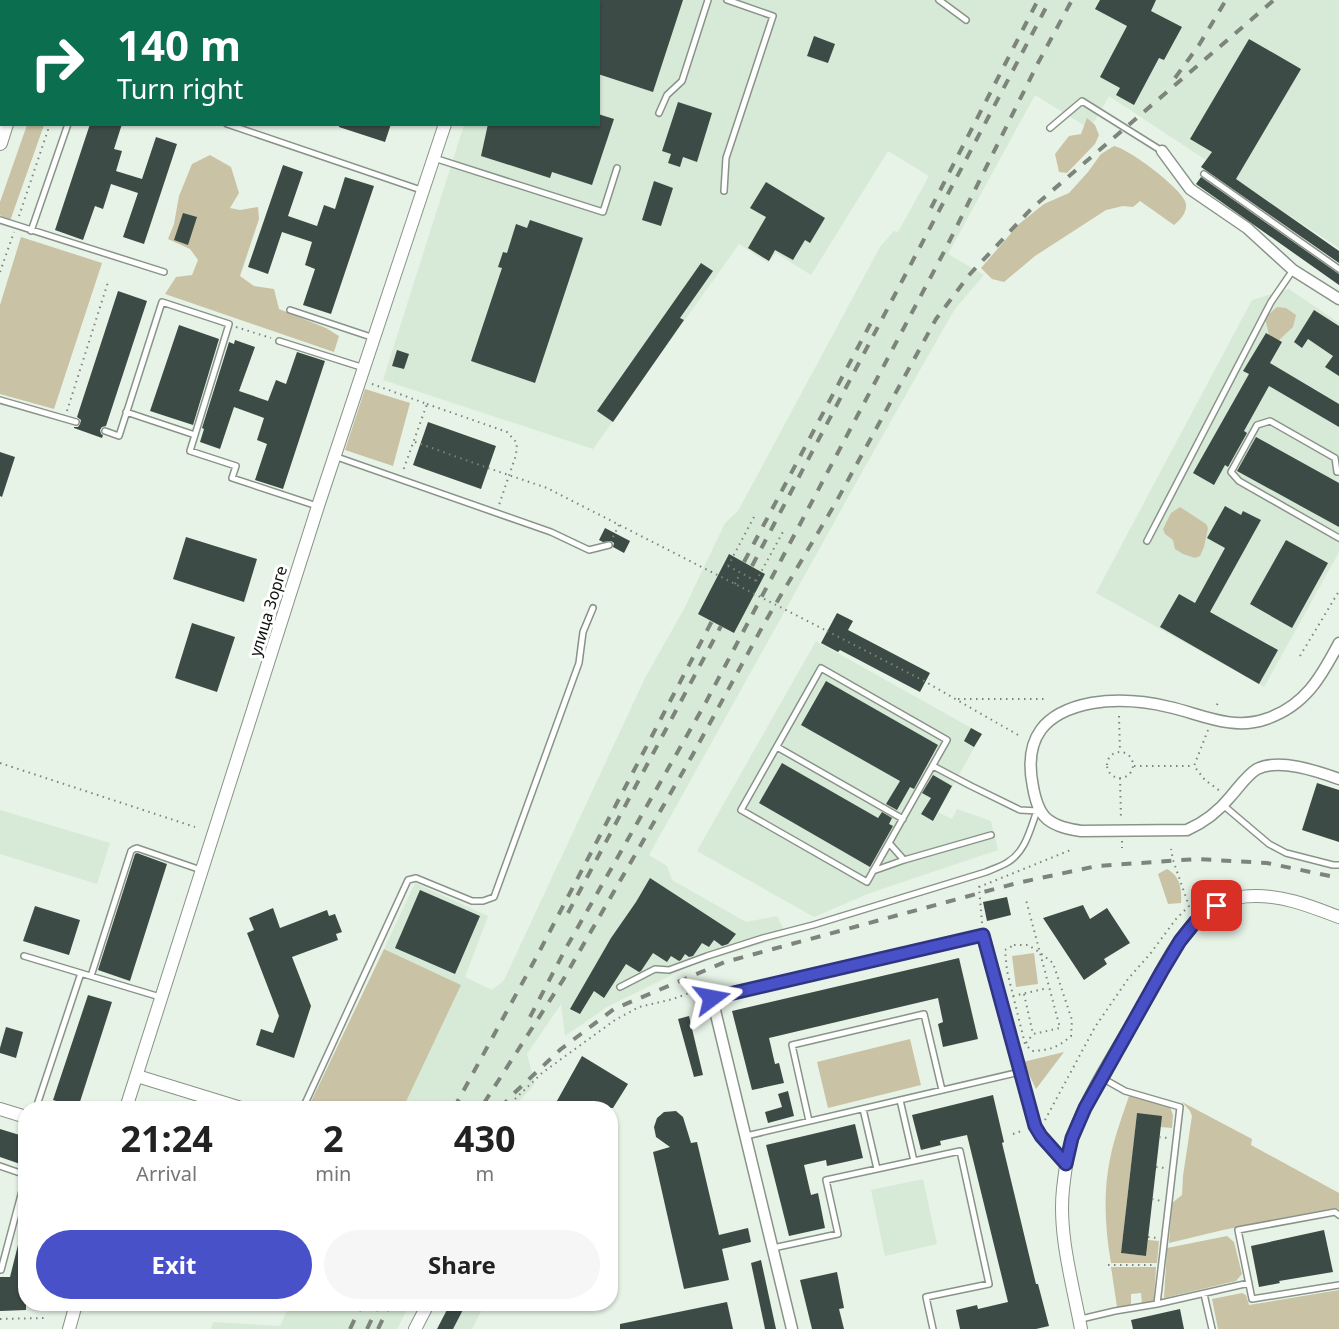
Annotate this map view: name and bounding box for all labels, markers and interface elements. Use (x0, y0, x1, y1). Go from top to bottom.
text: 140 m (117, 16, 241, 73)
icon: right (18, 24, 96, 102)
text: Turn right (117, 70, 243, 107)
street label: улица Зорге (244, 563, 292, 659)
pin (1191, 880, 1242, 931)
icon: arrive (1200, 889, 1233, 922)
position arrow (680, 966, 744, 1030)
text: 21:24 (120, 1114, 213, 1163)
text: 2 (323, 1114, 344, 1163)
text: 430 (454, 1114, 516, 1163)
text: Arrival (136, 1160, 197, 1187)
text: min (315, 1160, 351, 1187)
text: m (475, 1160, 494, 1187)
button: Exit (36, 1230, 312, 1299)
button: Share (324, 1230, 600, 1299)

